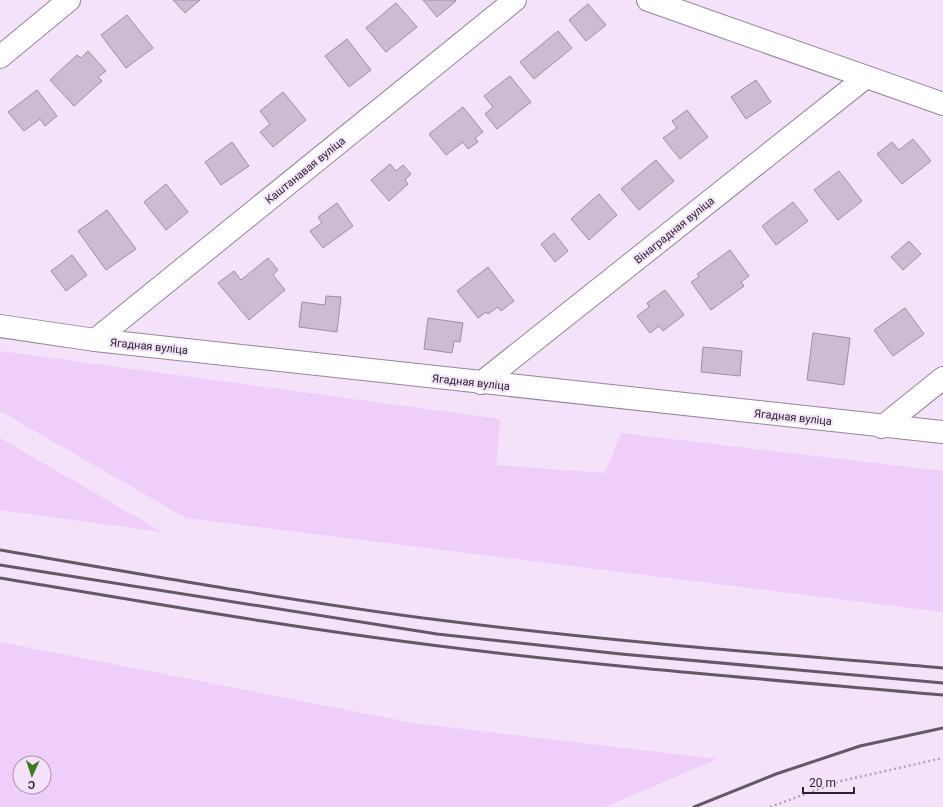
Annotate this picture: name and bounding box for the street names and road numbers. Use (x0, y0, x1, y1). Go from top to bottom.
street label: Каштанавая вуліца (263, 134, 348, 207)
street label: Вінаградная вуліца (632, 194, 717, 267)
street label: Ягадная вуліца (109, 336, 188, 357)
street label: Ягадная вуліца (431, 372, 510, 393)
street label: Ягадная вуліца (753, 407, 832, 428)

